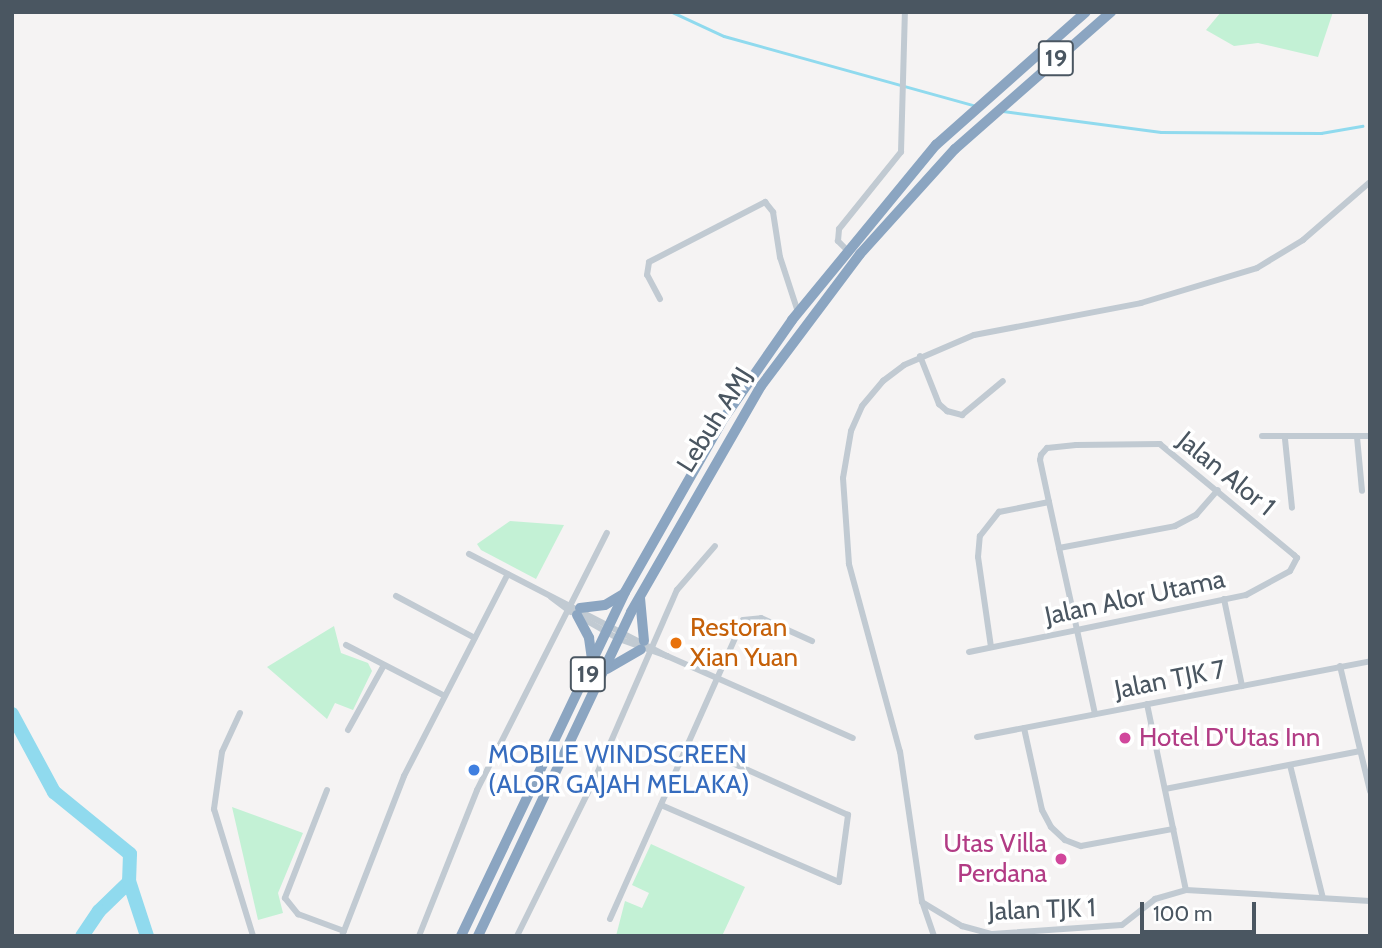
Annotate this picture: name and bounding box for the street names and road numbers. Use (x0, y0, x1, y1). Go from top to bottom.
road number: 19 (1037, 38, 1075, 78)
street label: Lebuh AMJ (671, 362, 759, 478)
street label: Jalan Alor 1 (1171, 425, 1281, 523)
street label: Jalan Alor Utama (1042, 564, 1228, 632)
road number: 19 (569, 654, 607, 694)
street label: Jalan TJK 7 (1112, 654, 1228, 706)
street label: Jalan TJK 1 (988, 893, 1096, 927)

